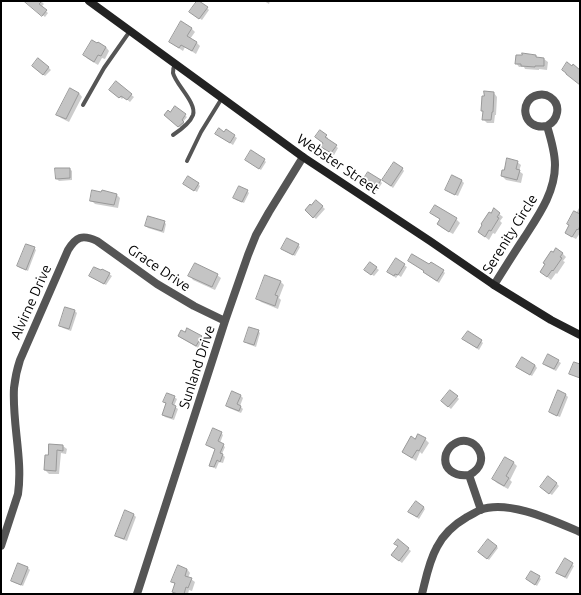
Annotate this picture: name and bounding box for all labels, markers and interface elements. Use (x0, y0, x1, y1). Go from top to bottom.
street label: Webster Street (294, 130, 382, 198)
street label: Serenity Circle (479, 191, 541, 277)
street label: Grace Drive (124, 241, 194, 295)
street label: Alvirne Drive (7, 262, 55, 342)
street label: Sunland Drive (176, 323, 218, 411)

